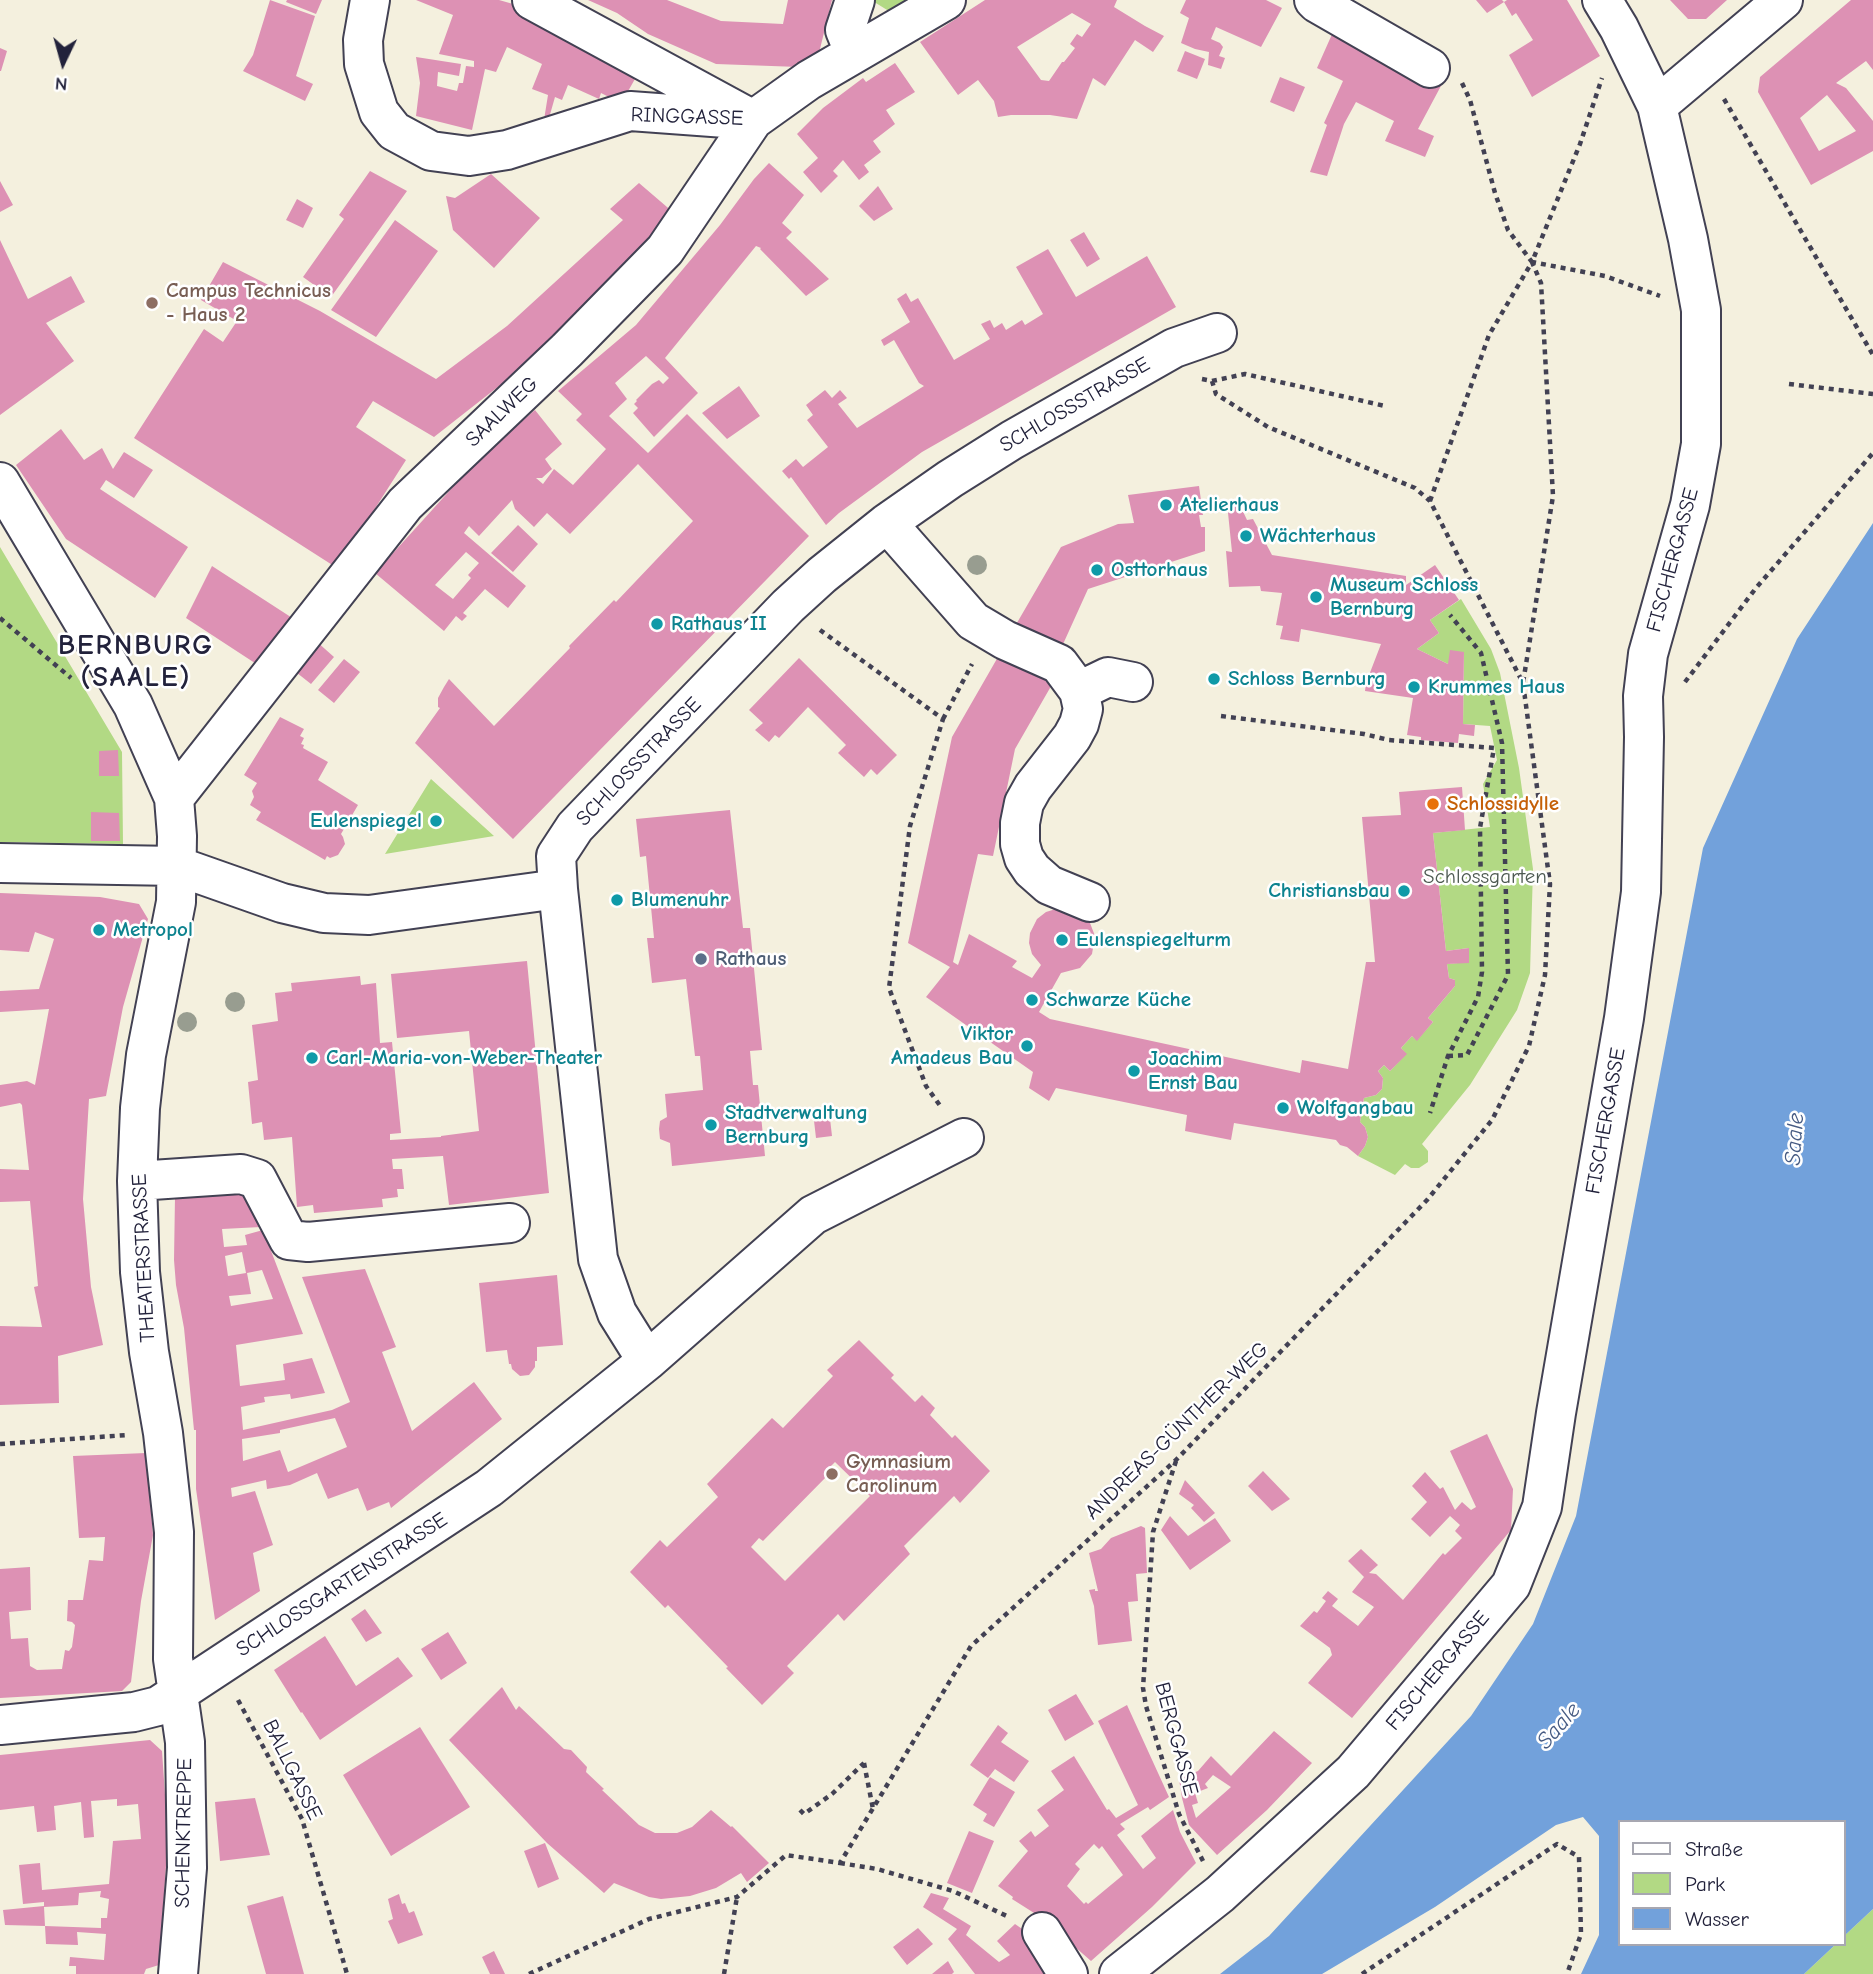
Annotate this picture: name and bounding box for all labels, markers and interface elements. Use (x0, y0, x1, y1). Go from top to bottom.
north arrow (28, 28, 98, 98)
text: N (54, 72, 68, 95)
street label: RINGGASSE (630, 102, 744, 132)
place label: Campus Technicus - Haus 2 (166, 278, 331, 328)
marker: Campus Technicus - Haus 2 (144, 295, 160, 311)
street label: SCHLOSSSTRASSE (995, 352, 1155, 458)
street label: SAALWEG (461, 371, 543, 453)
street label: FISCHERGASSE (1642, 485, 1704, 635)
place label: Atelierhaus (1180, 492, 1279, 518)
marker: Atelierhaus (1158, 497, 1174, 513)
place label: Wächterhaus (1260, 523, 1376, 549)
marker: Wächterhaus (1238, 528, 1254, 544)
place label: Osttorhaus (1111, 557, 1207, 583)
marker: Osttorhaus (1089, 562, 1105, 578)
place label: Museum Schloss Bernburg (1330, 572, 1478, 622)
marker: Museum Schloss Bernburg (1308, 589, 1324, 605)
place label: Rathaus II (671, 611, 767, 637)
marker: Rathaus II (649, 616, 665, 632)
district label: BERNBURG (SAALE) (59, 629, 213, 695)
place label: Schloss Bernburg (1228, 666, 1386, 692)
marker: Schloss Bernburg (1206, 671, 1222, 687)
place label: Krummes Haus (1428, 674, 1565, 700)
marker: Krummes Haus (1406, 679, 1422, 695)
street label: SCHLOSSSTRASSE (571, 692, 707, 832)
place label: Schlossidylle (1447, 791, 1559, 817)
marker: Schlossidylle (1425, 796, 1441, 812)
place label: Eulenspiegel (310, 808, 422, 834)
marker: Eulenspiegel (428, 813, 444, 829)
park label: Schlossgarten (1423, 864, 1547, 890)
place label: Christiansbau (1268, 878, 1390, 904)
marker: Christiansbau (1396, 883, 1412, 899)
place label: Blumenuhr (631, 887, 729, 913)
marker: Blumenuhr (609, 892, 625, 908)
place label: Metropol (113, 917, 193, 943)
marker: Metropol (91, 922, 107, 938)
place label: Eulenspiegelturm (1076, 927, 1231, 953)
marker: Eulenspiegelturm (1054, 932, 1070, 948)
place label: Rathaus (715, 946, 786, 972)
marker: Rathaus (693, 951, 709, 967)
place label: Schwarze Küche (1046, 987, 1191, 1013)
marker: Schwarze Küche (1024, 992, 1040, 1008)
place label: Viktor Amadeus Bau (891, 1021, 1013, 1071)
marker: Viktor Amadeus Bau (1019, 1038, 1035, 1054)
place label: Carl-Maria-von-Weber-Theater (326, 1045, 602, 1071)
place label: Joachim Ernst Bau (1148, 1046, 1238, 1096)
street label: FISCHERGASSE (1581, 1046, 1631, 1196)
marker: Carl-Maria-von-Weber-Theater (304, 1050, 320, 1066)
marker: Joachim Ernst Bau (1126, 1063, 1142, 1079)
place label: Wolfgangbau (1297, 1095, 1414, 1121)
place label: Stadtverwaltung Bernburg (725, 1100, 868, 1150)
marker: Wolfgangbau (1275, 1100, 1291, 1116)
water label: Saale (1779, 1112, 1811, 1166)
marker: Stadtverwaltung Bernburg (703, 1117, 719, 1133)
street label: THEATERSTRASSE (127, 1173, 161, 1343)
street label: ANDREAS-GÜNTHER-WEG (1080, 1337, 1274, 1525)
place label: Gymnasium Carolinum (846, 1449, 951, 1499)
marker: Gymnasium Carolinum (824, 1466, 840, 1482)
street label: SCHLOSSGARTENSTRASSE (232, 1507, 452, 1663)
street label: FISCHERGASSE (1381, 1606, 1495, 1736)
street label: BERGGASSE (1149, 1680, 1203, 1798)
water label: Saale (1531, 1697, 1587, 1755)
street label: BALLGASSE (257, 1716, 327, 1824)
street label: SCHENKTREPPE (170, 1758, 198, 1908)
legend (1618, 1820, 1845, 1946)
text: Straße (1685, 1837, 1743, 1861)
text: Park (1685, 1872, 1725, 1896)
text: Wasser (1685, 1907, 1749, 1931)

